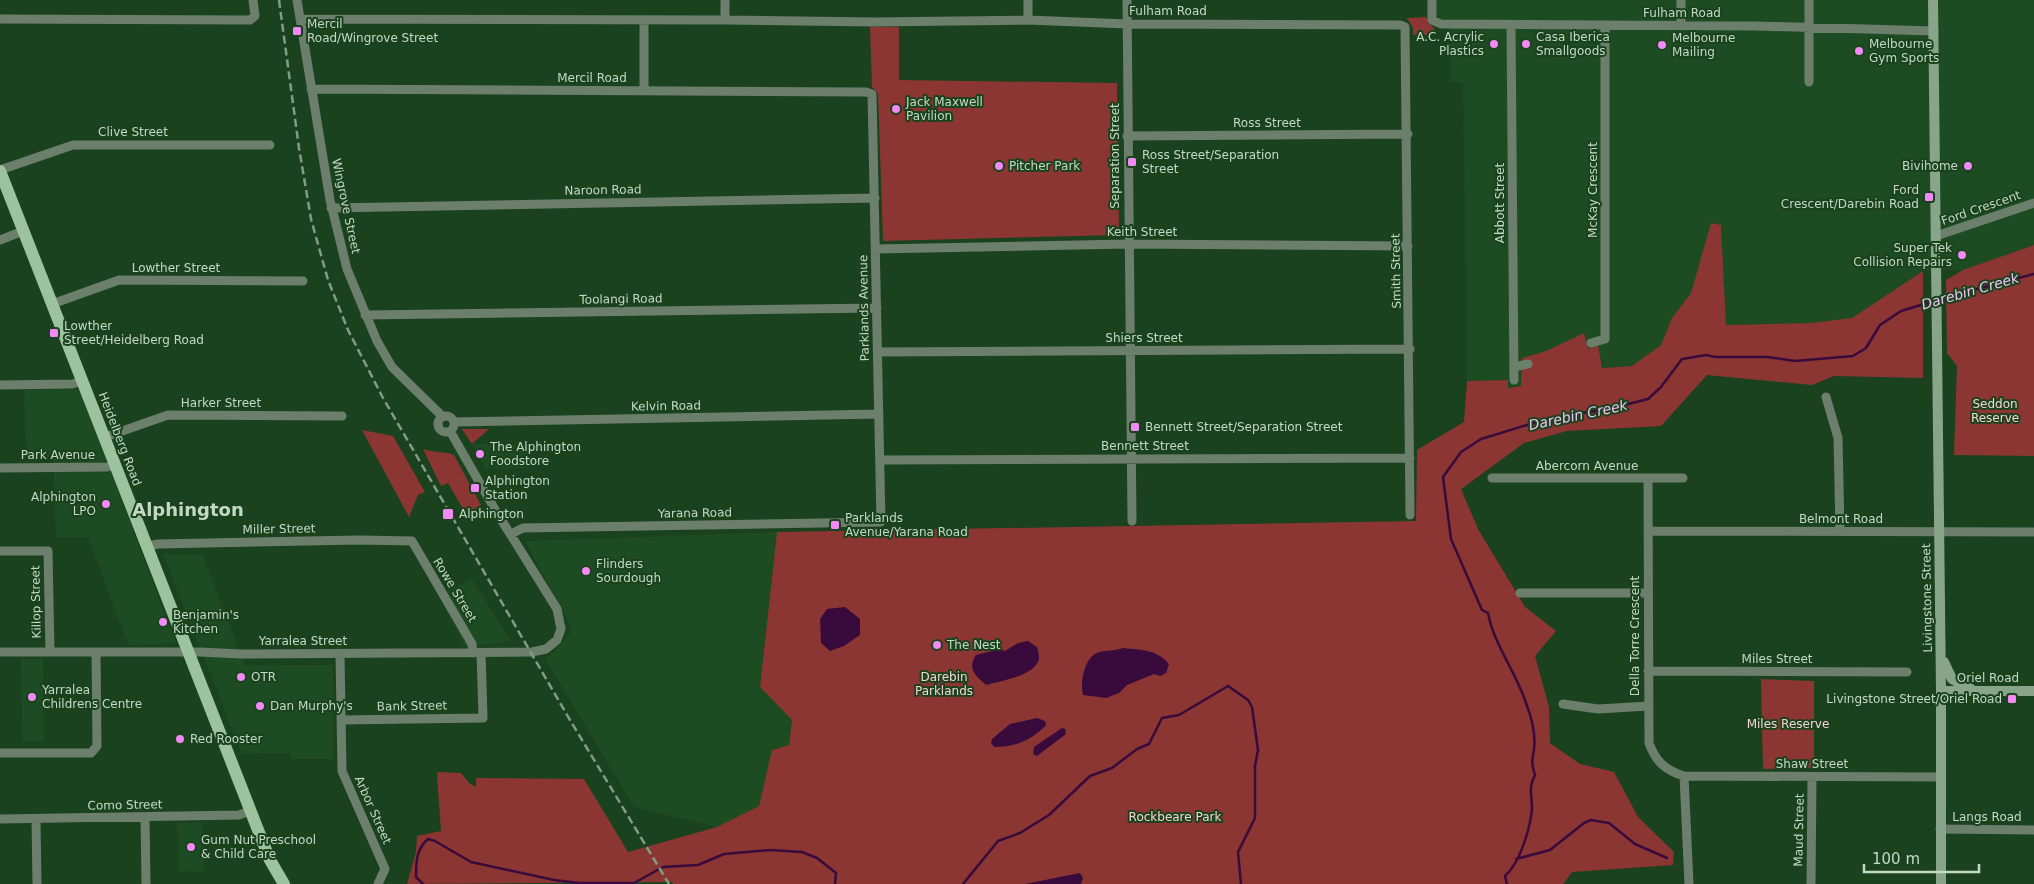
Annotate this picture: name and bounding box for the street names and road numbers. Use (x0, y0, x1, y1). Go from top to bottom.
street label: Fulham Road (1129, 4, 1207, 18)
street label: Fulham Road (1643, 6, 1721, 20)
street label: Mercil Road (557, 71, 627, 85)
street label: Separation Street (1108, 103, 1122, 209)
street label: Ross Street (1233, 116, 1301, 130)
street label: Clive Street (98, 125, 168, 139)
street label: McKay Crescent (1586, 142, 1600, 238)
street label: Wingrove Street (329, 157, 363, 255)
street label: Abbott Street (1493, 162, 1507, 243)
street label: Naroon Road (564, 182, 642, 198)
street label: Ford Crescent (1940, 188, 2023, 228)
street label: Keith Street (1107, 225, 1178, 239)
street label: Smith Street (1388, 233, 1404, 309)
street label: Parklands Avenue (856, 255, 872, 361)
street label: Lowther Street (132, 261, 221, 275)
street label: Toolangi Road (578, 291, 663, 307)
street label: Shiers Street (1105, 331, 1183, 345)
street label: Heidelberg Road (96, 390, 144, 488)
street label: Harker Street (181, 396, 262, 410)
street label: Kelvin Road (631, 398, 701, 414)
street label: Bennett Street (1101, 439, 1189, 453)
street label: Park Avenue (21, 448, 95, 462)
street label: Abercorn Avenue (1536, 459, 1638, 473)
street label: Yarana Road (657, 505, 732, 521)
street label: Belmont Road (1799, 512, 1883, 526)
street label: Miller Street (242, 521, 316, 537)
street label: Livingstone Street (1919, 543, 1935, 653)
street label: Rowe Street (430, 555, 480, 625)
street label: Killop Street (28, 565, 44, 639)
street label: Della Torre Crescent (1628, 575, 1642, 696)
street label: Yarralea Street (258, 634, 347, 648)
street label: Miles Street (1742, 652, 1813, 666)
street label: Oriel Road (1957, 671, 2019, 685)
street label: Bank Street (377, 698, 448, 714)
street label: Shaw Street (1776, 757, 1849, 771)
street label: Arbor Street (352, 774, 394, 847)
street label: Maud Street (1791, 793, 1807, 867)
street label: Como Street (87, 797, 163, 813)
street label: Langs Road (1952, 810, 2022, 824)

